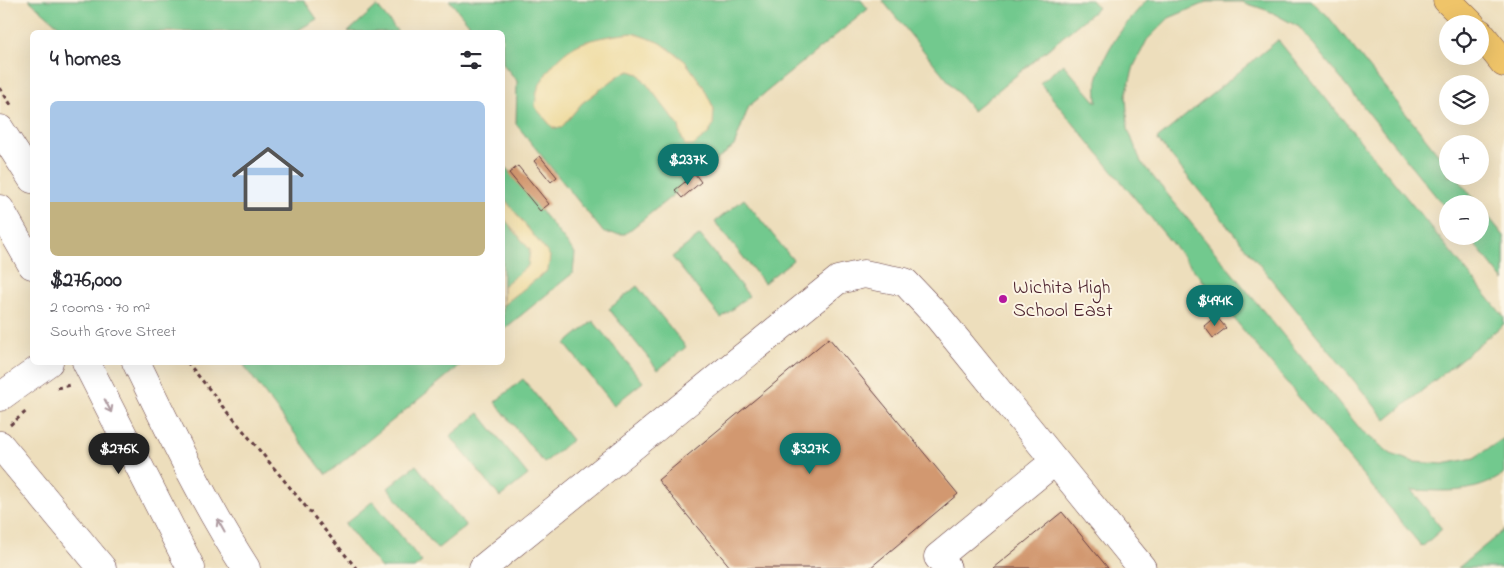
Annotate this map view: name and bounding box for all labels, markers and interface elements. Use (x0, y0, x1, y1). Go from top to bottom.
map controls (1439, 15, 1489, 245)
button: locate (1439, 15, 1489, 65)
text: 4 homes (50, 45, 121, 75)
icon: filters (457, 46, 485, 74)
button: layers (1439, 75, 1489, 125)
icon: home (223, 134, 313, 224)
button: + (1439, 135, 1489, 185)
pin: $237K (653, 144, 723, 186)
text: $237K (669, 148, 707, 172)
button: − (1439, 195, 1489, 245)
text: $276,000 (50, 266, 122, 296)
place label: Wichita High School East (1013, 274, 1113, 326)
pin: $494K (1180, 284, 1250, 327)
text: $494K (1197, 289, 1233, 313)
marker: Wichita High School East (997, 293, 1009, 305)
text: 2 rooms · 70 m² (50, 296, 150, 320)
text: South Grove Street (50, 320, 176, 344)
one-way arrow (103, 398, 113, 413)
pin: $276K (84, 432, 154, 475)
pin: $327K (775, 432, 845, 475)
text: $276K (99, 437, 139, 461)
text: $327K (791, 437, 829, 461)
one-way arrow (216, 519, 226, 534)

